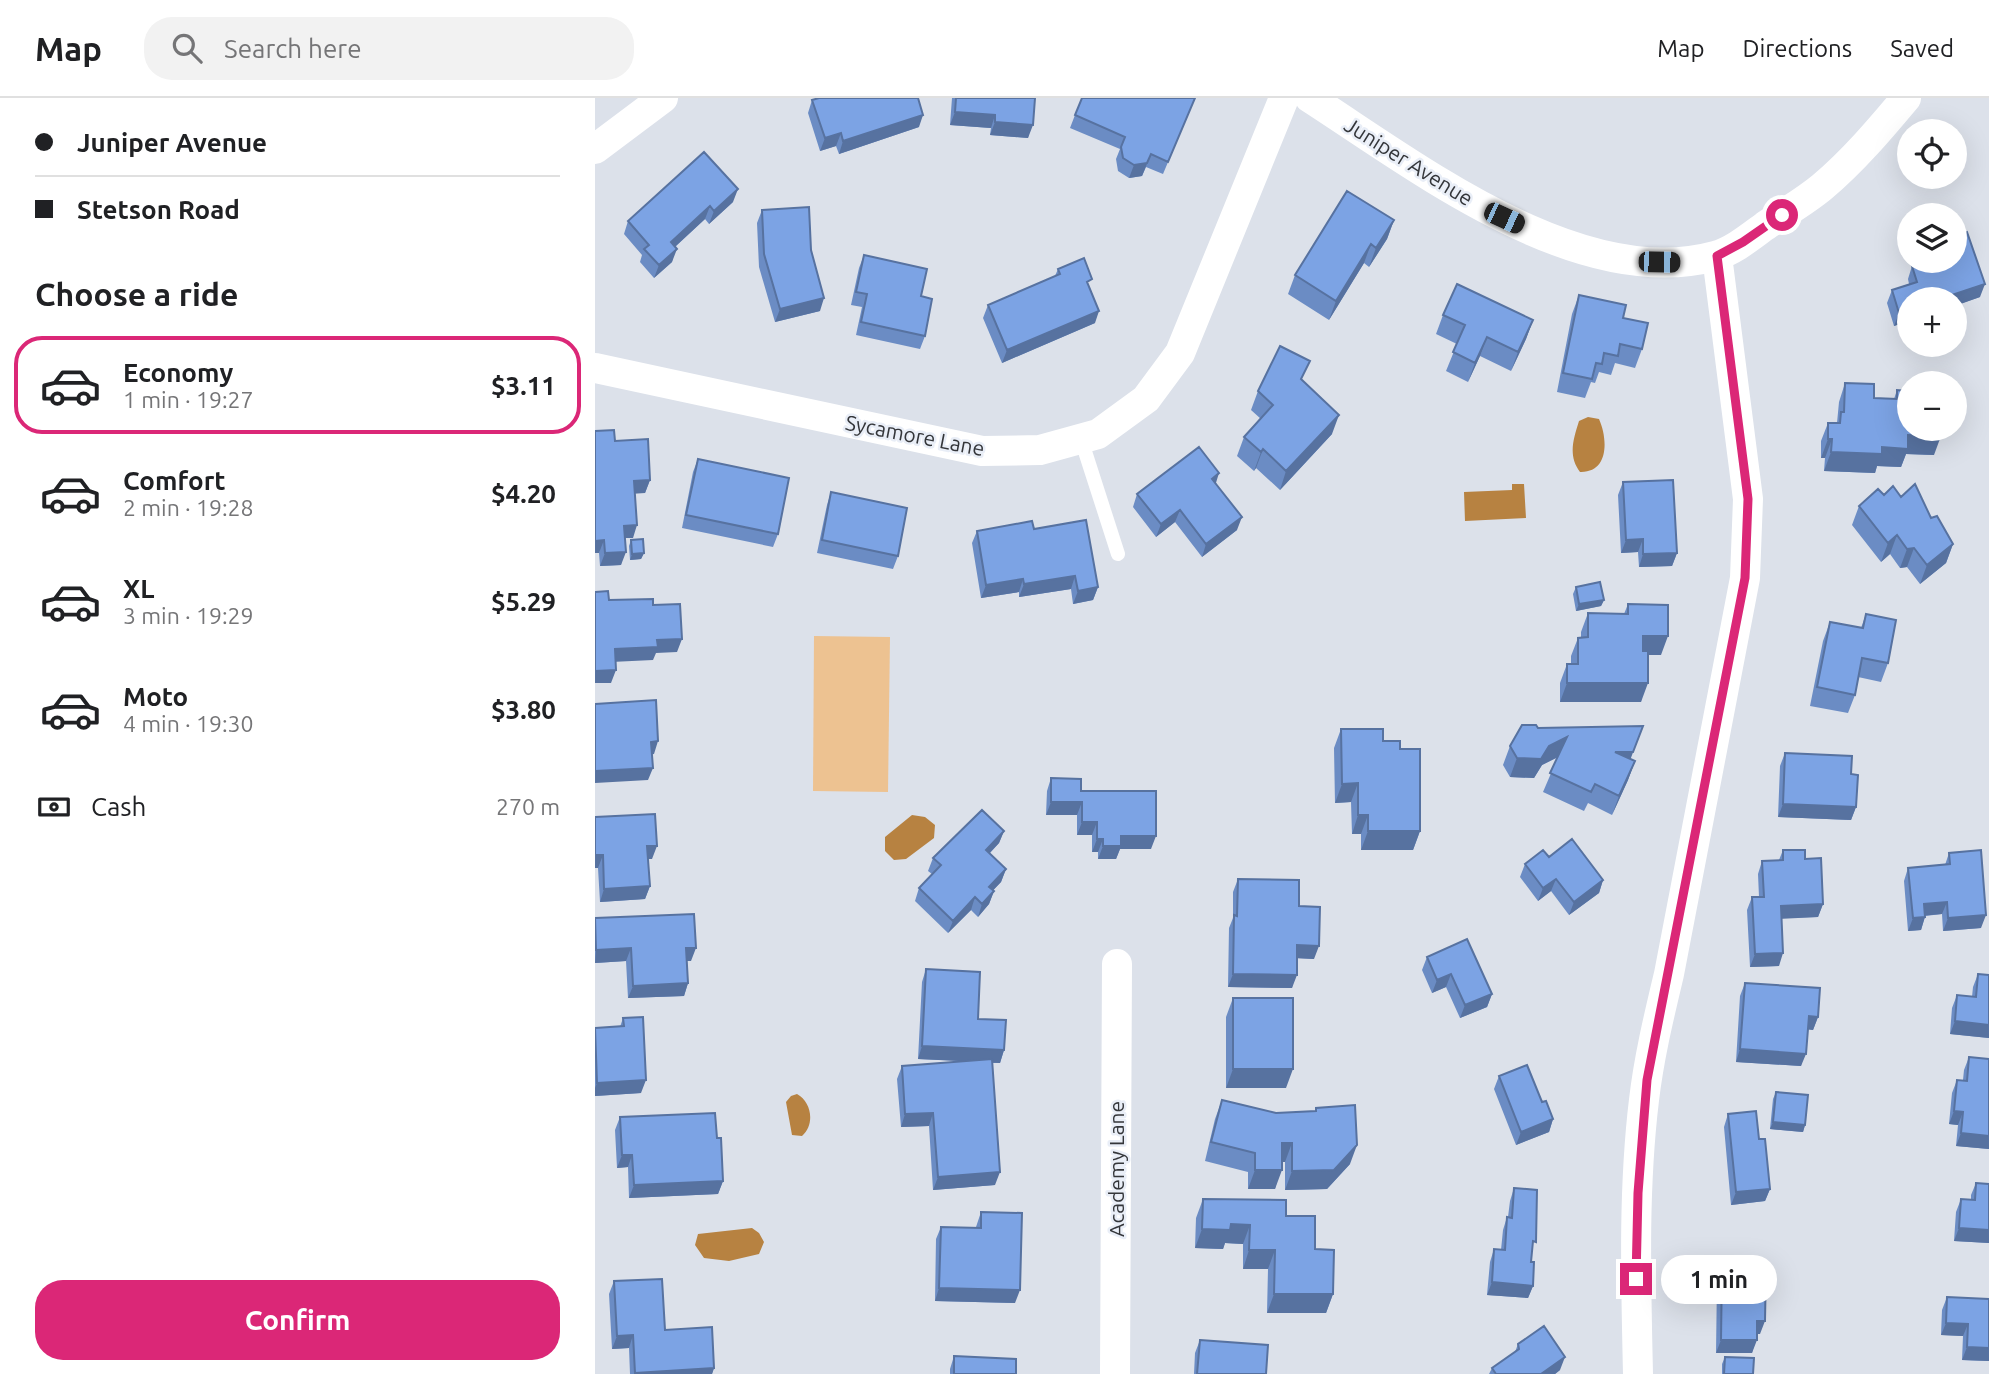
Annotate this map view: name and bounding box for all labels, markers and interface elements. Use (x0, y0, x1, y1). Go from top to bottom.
search box (144, 17, 634, 80)
icon: search (168, 29, 206, 67)
text: Map (35, 30, 102, 67)
text: Search here (224, 34, 362, 63)
text: Map (1657, 35, 1704, 62)
text: Directions (1742, 35, 1852, 62)
text: Saved (1890, 35, 1954, 62)
street label: Juniper Avenue (1340, 112, 1478, 210)
map controls (1897, 119, 1967, 441)
button: locate (1897, 119, 1967, 189)
text: Juniper Avenue (77, 128, 267, 157)
text: Stetson Road (77, 195, 240, 224)
route start (1766, 199, 1798, 231)
car (1481, 200, 1528, 236)
button: layers (1897, 203, 1967, 273)
car (1638, 251, 1681, 273)
text: Choose a ride (35, 276, 238, 312)
button: + (1897, 287, 1967, 357)
icon: car (39, 354, 102, 417)
text: Economy (123, 358, 233, 387)
text: $3.11 (491, 371, 556, 400)
button: − (1897, 371, 1967, 441)
text: 1 min · 19:27 (123, 387, 254, 412)
street label: Sycamore Lane (843, 410, 987, 460)
icon: car (39, 462, 102, 525)
text: Comfort (123, 466, 226, 495)
text: $4.20 (491, 479, 556, 508)
text: 2 min · 19:28 (123, 495, 254, 520)
icon: car (39, 570, 102, 633)
text: XL (123, 574, 154, 603)
text: $5.29 (491, 587, 556, 616)
text: 3 min · 19:29 (123, 603, 254, 628)
icon: car (39, 678, 102, 741)
text: Moto (123, 682, 188, 711)
text: $3.80 (491, 695, 556, 724)
text: 4 min · 19:30 (123, 711, 254, 736)
icon: cash (35, 788, 73, 826)
text: Cash (91, 792, 146, 821)
text: 270 m (496, 794, 560, 819)
street label: Academy Lane (1104, 1101, 1128, 1237)
callout: 1 min (1661, 1254, 1776, 1304)
route end (1620, 1263, 1652, 1295)
text: 1 min (1690, 1267, 1748, 1292)
button: Confirm (35, 1280, 560, 1360)

